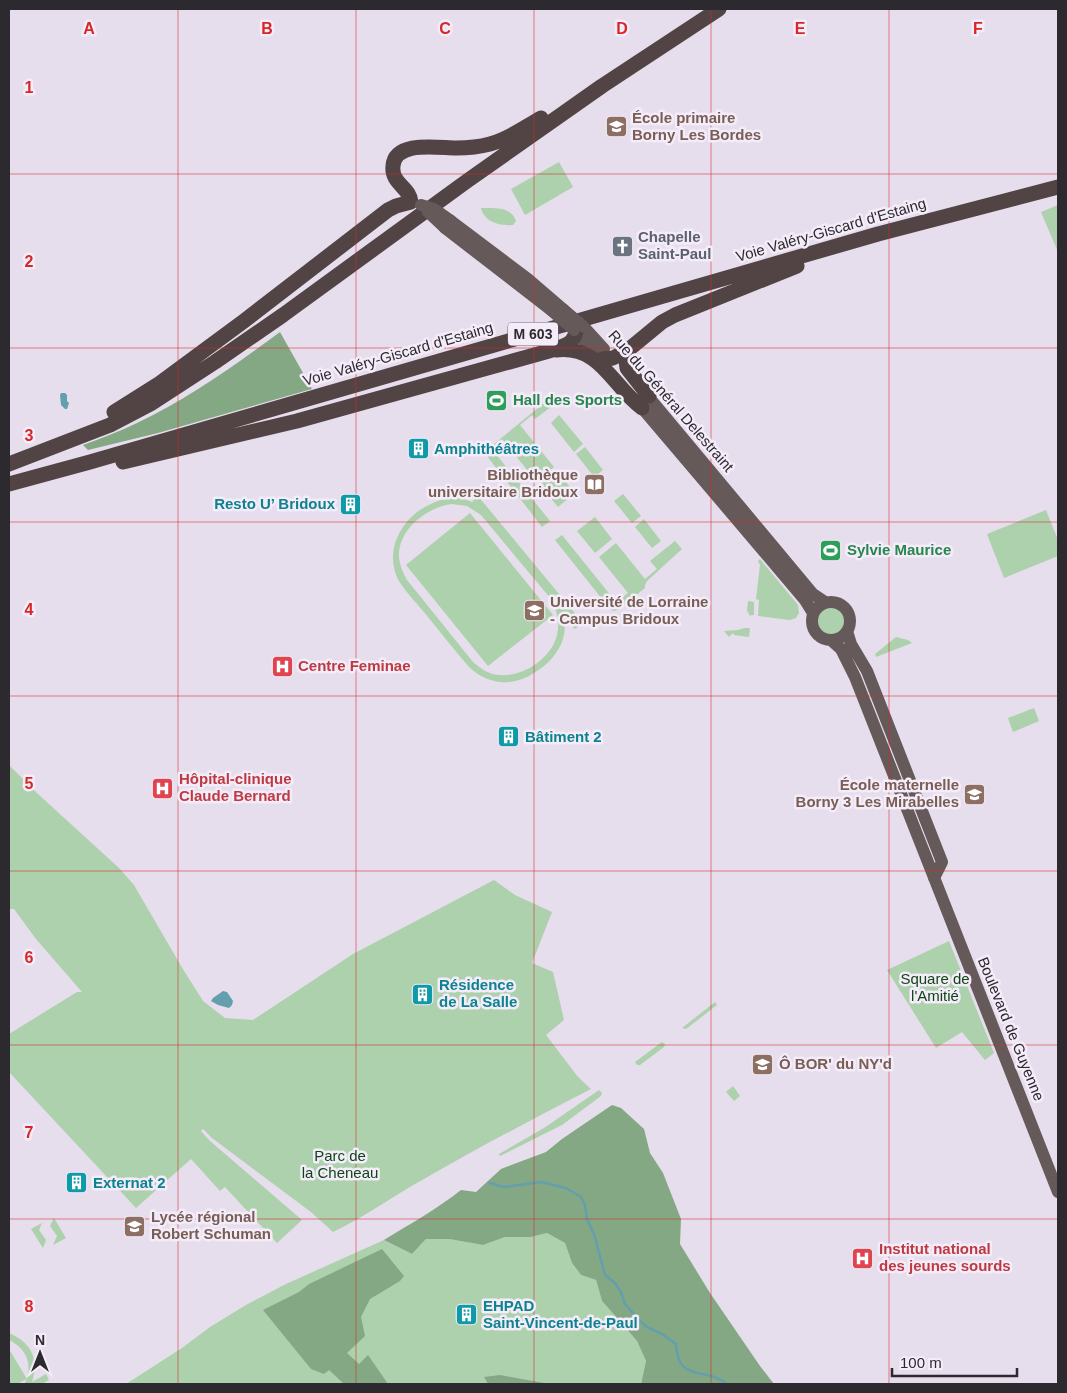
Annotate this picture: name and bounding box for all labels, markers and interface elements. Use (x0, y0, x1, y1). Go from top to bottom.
text: A (83, 20, 95, 37)
text: B (261, 20, 273, 37)
text: C (439, 20, 451, 37)
text: D (616, 20, 628, 37)
text: E (795, 20, 806, 37)
text: F (973, 20, 983, 37)
text: 1 (25, 79, 34, 96)
place label: École primaire Borny Les Bordes (632, 109, 761, 143)
school or university icon: École primaire Borny Les Bordes (604, 115, 628, 139)
street label: Voie Valéry-Giscard d'Estaing (734, 194, 928, 265)
place label: Chapelle Saint-Paul (638, 228, 711, 262)
church icon: Chapelle Saint-Paul (610, 234, 634, 258)
text: 2 (25, 253, 34, 270)
street label: Voie Valéry-Giscard d'Estaing (301, 318, 495, 389)
road number: M 603 (508, 322, 558, 346)
street label: Rue du Général Delestraint (605, 327, 738, 475)
sports icon: Hall des Sports (485, 388, 509, 412)
place label: Hall des Sports (513, 391, 622, 408)
text: 3 (25, 427, 34, 444)
building icon: Amphithéâtres (406, 437, 430, 461)
place label: Amphithéâtres (434, 440, 539, 457)
place label: Bibliothèque universitaire Bridoux (428, 466, 579, 500)
library icon: Bibliothèque universitaire Bridoux (582, 472, 606, 496)
building icon: Resto U’ Bridoux (339, 492, 363, 516)
place label: Resto U’ Bridoux (214, 495, 336, 512)
sports icon: Sylvie Maurice (819, 538, 843, 562)
place label: Sylvie Maurice (847, 541, 951, 558)
place label: Université de Lorraine - Campus Bridoux (550, 593, 708, 627)
school or university icon: Université de Lorraine - Campus Bridoux (522, 599, 546, 623)
text: 4 (25, 601, 34, 618)
hospital icon: Centre Feminae (270, 654, 294, 678)
place label: Centre Feminae (298, 657, 411, 674)
building icon: Bâtiment 2 (497, 725, 521, 749)
place label: Bâtiment 2 (525, 728, 602, 745)
place label: Hôpital-clinique Claude Bernard (179, 770, 292, 804)
text: 5 (25, 775, 34, 792)
hospital icon: Hôpital-clinique Claude Bernard (151, 776, 175, 800)
place label: École maternelle Borny 3 Les Mirabelles (796, 776, 959, 810)
school or university icon: École maternelle Borny 3 Les Mirabelles (963, 782, 987, 806)
text: 6 (25, 949, 34, 966)
street label: Boulevard de Guyenne (975, 954, 1048, 1103)
park label: Square de l'Amitié (900, 970, 970, 1004)
place label: Résidence de La Salle (439, 976, 517, 1010)
building icon: Résidence de La Salle (411, 982, 435, 1006)
school or university icon: Ô BOR' du NY'd (751, 1052, 775, 1076)
place label: Ô BOR' du NY'd (779, 1055, 892, 1072)
text: 7 (25, 1124, 34, 1141)
park label: Parc de la Cheneau (302, 1147, 378, 1181)
building icon: Externat 2 (65, 1171, 89, 1195)
place label: Externat 2 (93, 1174, 166, 1191)
place label: Lycée régional Robert Schuman (151, 1208, 271, 1242)
school or university icon: Lycée régional Robert Schuman (123, 1214, 147, 1238)
place label: Institut national des jeunes sourds (879, 1240, 1011, 1274)
hospital icon: Institut national des jeunes sourds (851, 1246, 875, 1270)
place label: EHPAD Saint-Vincent-de-Paul (483, 1297, 638, 1331)
text: 8 (25, 1298, 34, 1315)
building icon: EHPAD Saint-Vincent-de-Paul (455, 1303, 479, 1327)
north arrow (15, 1328, 65, 1378)
text: N (35, 1332, 45, 1348)
scale bar (892, 1346, 1017, 1378)
text: 100 m (900, 1354, 942, 1371)

